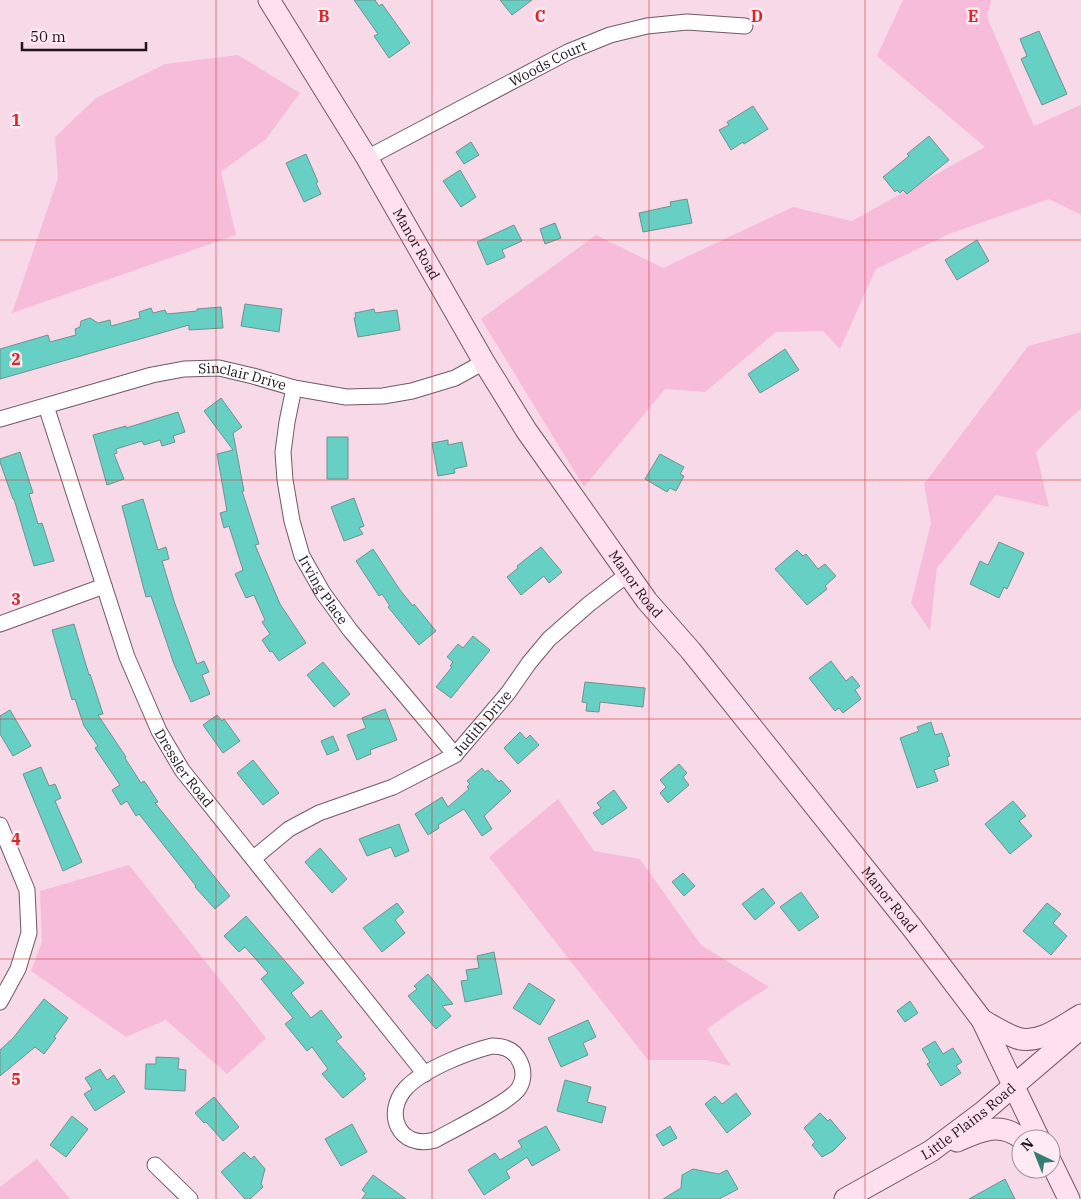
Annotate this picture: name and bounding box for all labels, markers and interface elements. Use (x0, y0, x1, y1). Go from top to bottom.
text: B (318, 6, 330, 26)
text: C (535, 6, 545, 26)
text: D (751, 6, 763, 26)
text: E (968, 6, 978, 26)
scale bar (22, 20, 146, 52)
text: 50 m (30, 27, 66, 46)
street label: Woods Court (506, 37, 589, 91)
text: 1 (11, 110, 21, 130)
street label: Manor Road (389, 205, 444, 283)
text: 2 (11, 349, 21, 369)
street label: Sinclair Drive (198, 359, 288, 394)
street label: Manor Road (605, 547, 667, 622)
street label: Irving Place (295, 552, 352, 628)
text: 3 (11, 589, 21, 609)
street label: Judith Drive (450, 686, 515, 759)
street label: Dressler Road (151, 725, 218, 811)
text: 4 (11, 829, 21, 849)
street label: Manor Road (857, 863, 922, 937)
text: 5 (11, 1069, 21, 1089)
street label: Little Plains Road (918, 1079, 1020, 1164)
north arrow (1011, 1129, 1061, 1179)
text: N (1017, 1134, 1037, 1155)

